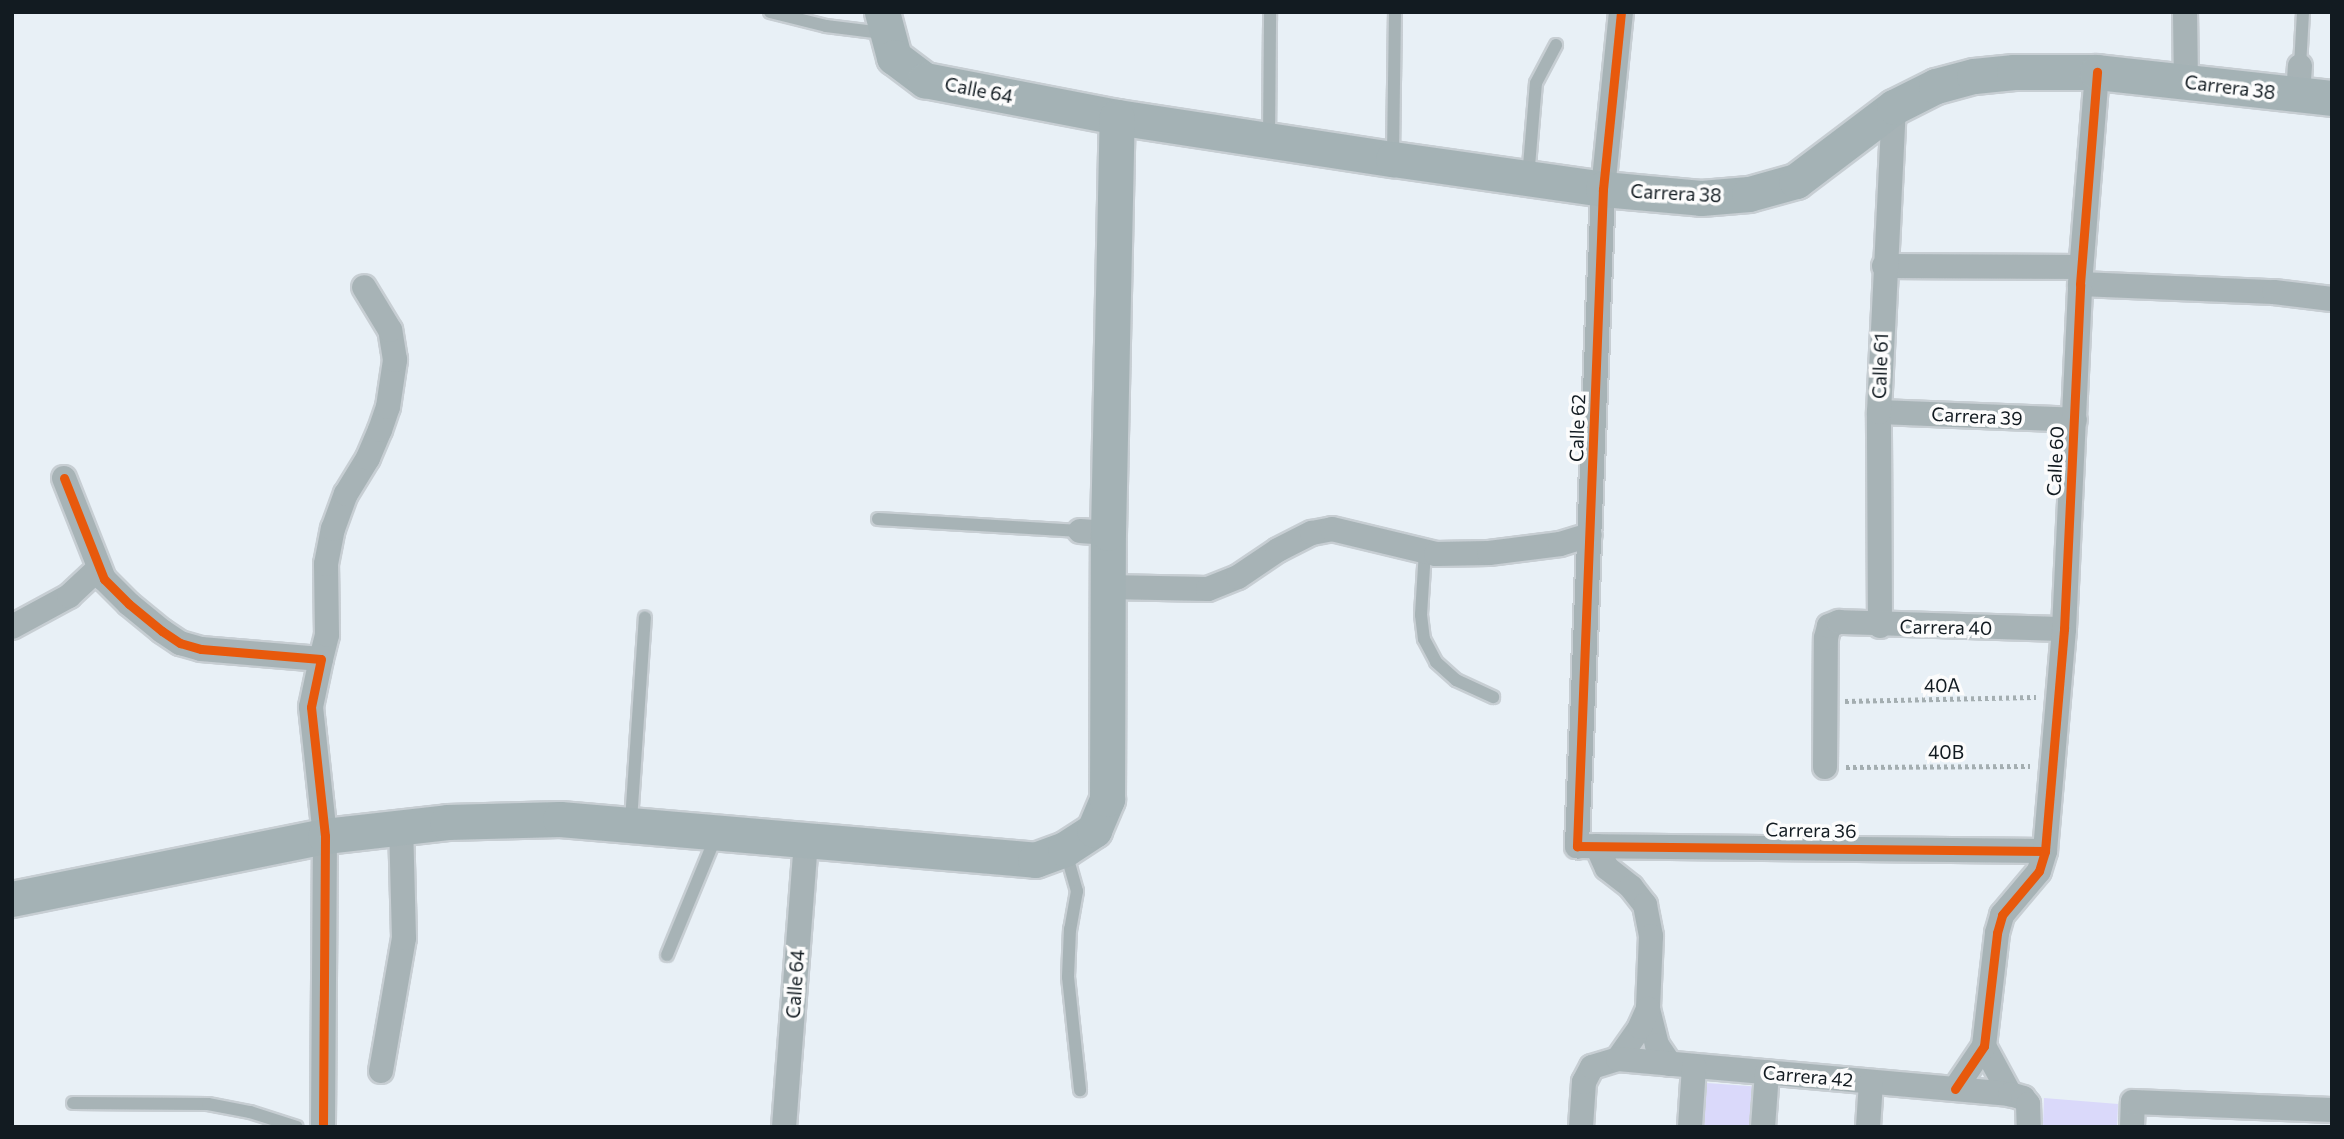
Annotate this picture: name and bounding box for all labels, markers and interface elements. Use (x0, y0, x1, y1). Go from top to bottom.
street label: Carrera 38 (2183, 70, 2277, 104)
street label: Calle 64 (943, 72, 1015, 108)
street label: Carrera 38 (1630, 179, 1722, 207)
street label: Calle 61 (1867, 333, 1893, 399)
street label: Calle 62 (1564, 393, 1590, 463)
street label: Carrera 39 (1931, 402, 2023, 430)
street label: Calle 60 (2042, 425, 2068, 497)
street label: Carrera 40 (1900, 615, 1992, 639)
street label: 40A (1924, 673, 1960, 697)
street label: 40B (1928, 741, 1964, 763)
street label: Carrera 36 (1765, 818, 1857, 842)
street label: Calle 64 (781, 949, 809, 1019)
street label: Carrera 42 (1762, 1061, 1854, 1091)

